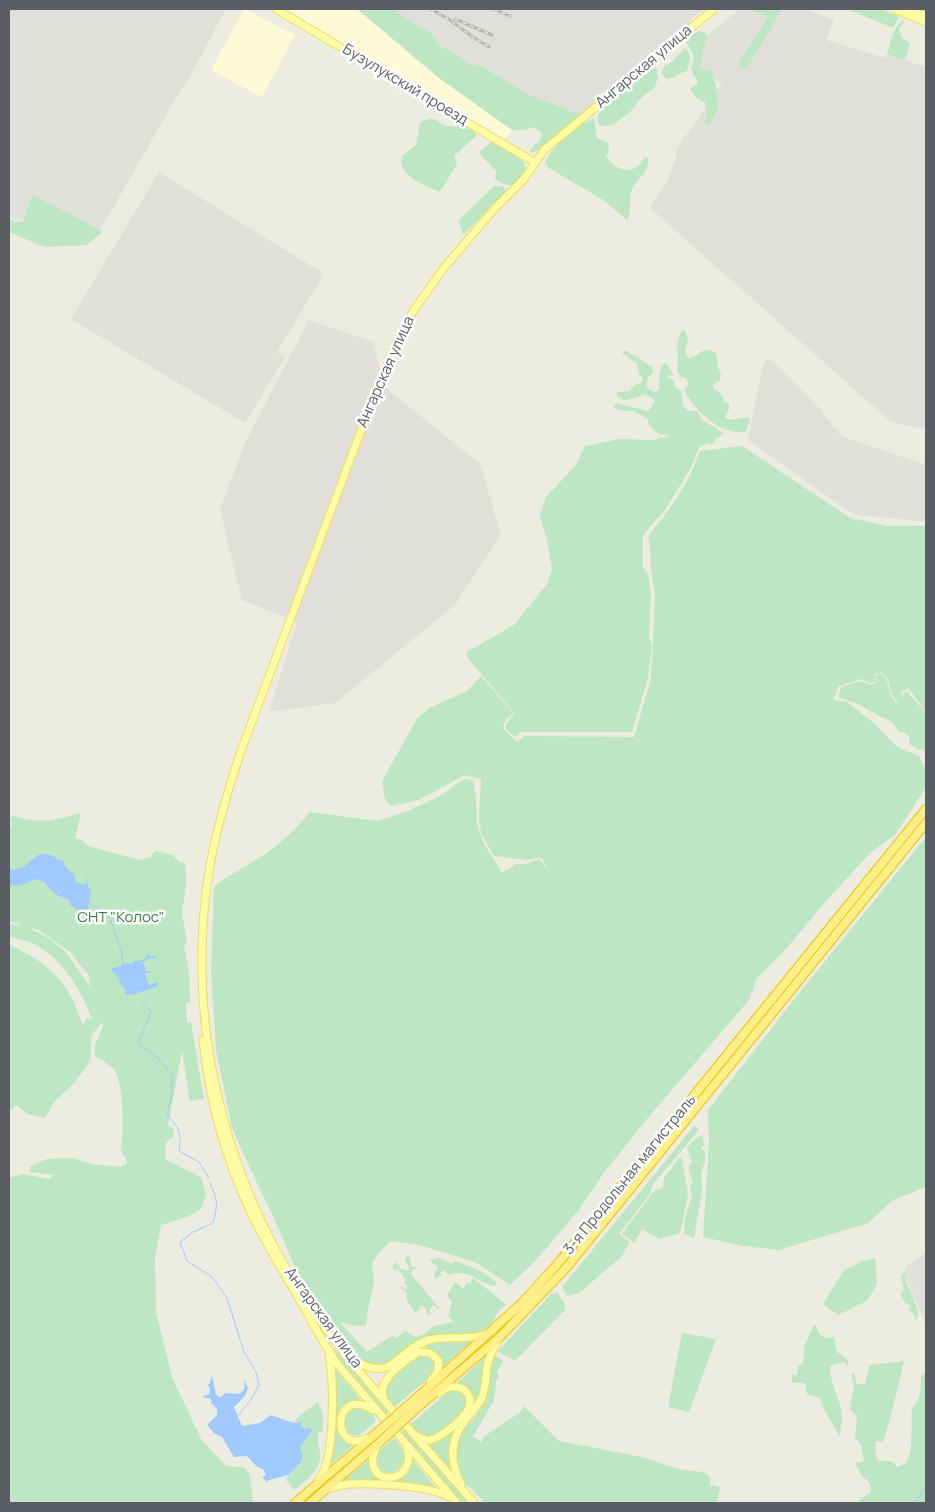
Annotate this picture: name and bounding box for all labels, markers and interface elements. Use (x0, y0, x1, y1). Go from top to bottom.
street label: Ангарская улица (592, 22, 696, 112)
street label: Бузулукский проезд (339, 40, 471, 130)
street label: Ангарская улица (353, 314, 419, 430)
park label: СНТ "Колос" (77, 909, 165, 927)
street label: 3-я Продольная магистраль (560, 1091, 700, 1259)
street label: Ангарская улица (280, 1264, 366, 1372)

